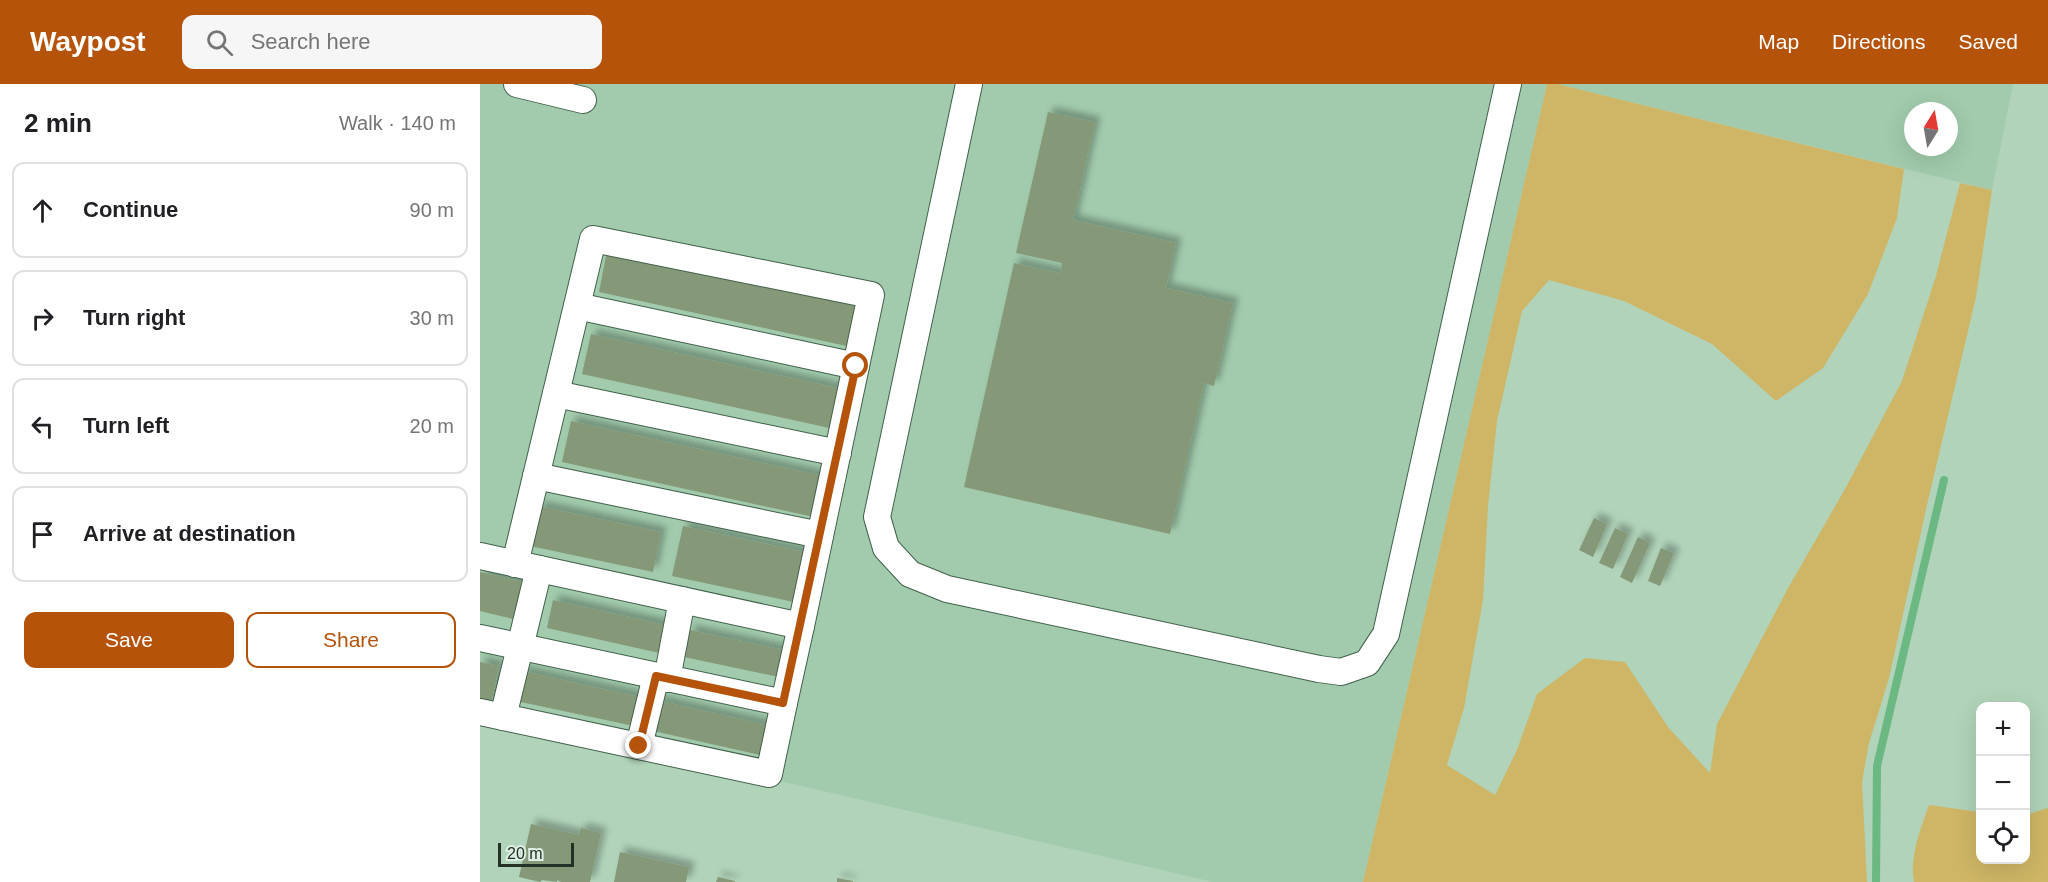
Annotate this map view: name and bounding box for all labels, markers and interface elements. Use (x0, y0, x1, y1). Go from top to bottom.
search box (182, 15, 602, 69)
text: Waypost (30, 26, 146, 57)
icon: search (203, 26, 236, 59)
text: Search here (251, 29, 371, 54)
text: Map (1758, 30, 1799, 53)
text: Directions (1832, 30, 1925, 53)
text: Saved (1958, 30, 2018, 53)
north arrow (1904, 102, 1958, 156)
text: 2 min (24, 108, 92, 138)
text: Walk · 140 m (339, 112, 456, 134)
icon: ahead (26, 194, 59, 227)
text: Continue (83, 197, 178, 222)
text: 90 m (410, 199, 454, 221)
icon: right (26, 302, 59, 335)
text: Turn right (83, 305, 185, 330)
text: 30 m (410, 307, 454, 329)
route start (842, 352, 868, 378)
icon: left (26, 410, 59, 443)
text: Turn left (83, 413, 169, 438)
text: 20 m (410, 415, 454, 437)
icon: arrive (26, 518, 59, 551)
text: Arrive at destination (83, 521, 296, 546)
button: Save (24, 612, 234, 668)
button: Share (246, 612, 456, 668)
map controls (1976, 702, 2030, 864)
button: + (1976, 702, 2030, 756)
route end (625, 732, 651, 758)
button: − (1976, 756, 2030, 810)
button: locate (1976, 810, 2030, 864)
scale bar (498, 840, 574, 868)
text: 20 m (507, 845, 543, 862)

